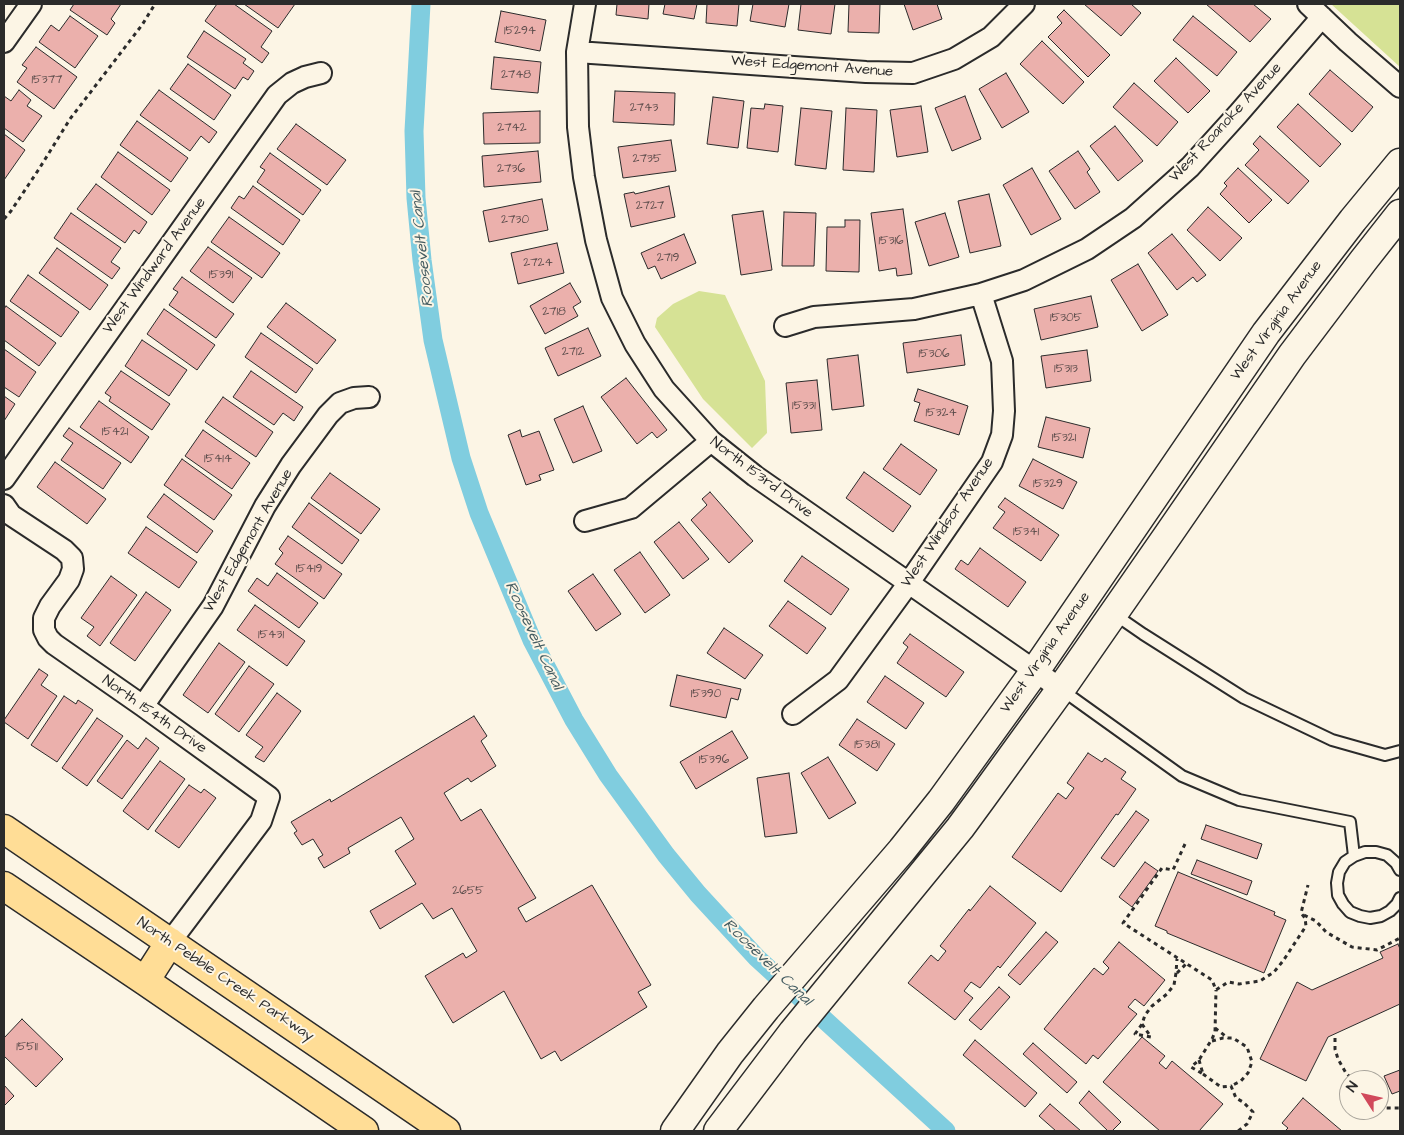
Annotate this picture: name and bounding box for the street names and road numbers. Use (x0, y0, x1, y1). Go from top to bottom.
street label: West Edgemont Avenue (730, 52, 894, 82)
street label: West Roanoke Avenue (1166, 60, 1286, 186)
street label: West Windward Avenue (100, 194, 210, 338)
street label: West Virginia Avenue (1227, 257, 1327, 385)
street label: North 153rd Drive (706, 434, 816, 522)
street label: West Windsor Avenue (898, 455, 998, 591)
street label: West Edgemont Avenue (201, 466, 297, 616)
street label: West Virginia Avenue (997, 589, 1095, 717)
street label: North 154th Drive (98, 672, 210, 758)
street label: North Pebble Creek Parkway (133, 914, 317, 1046)

